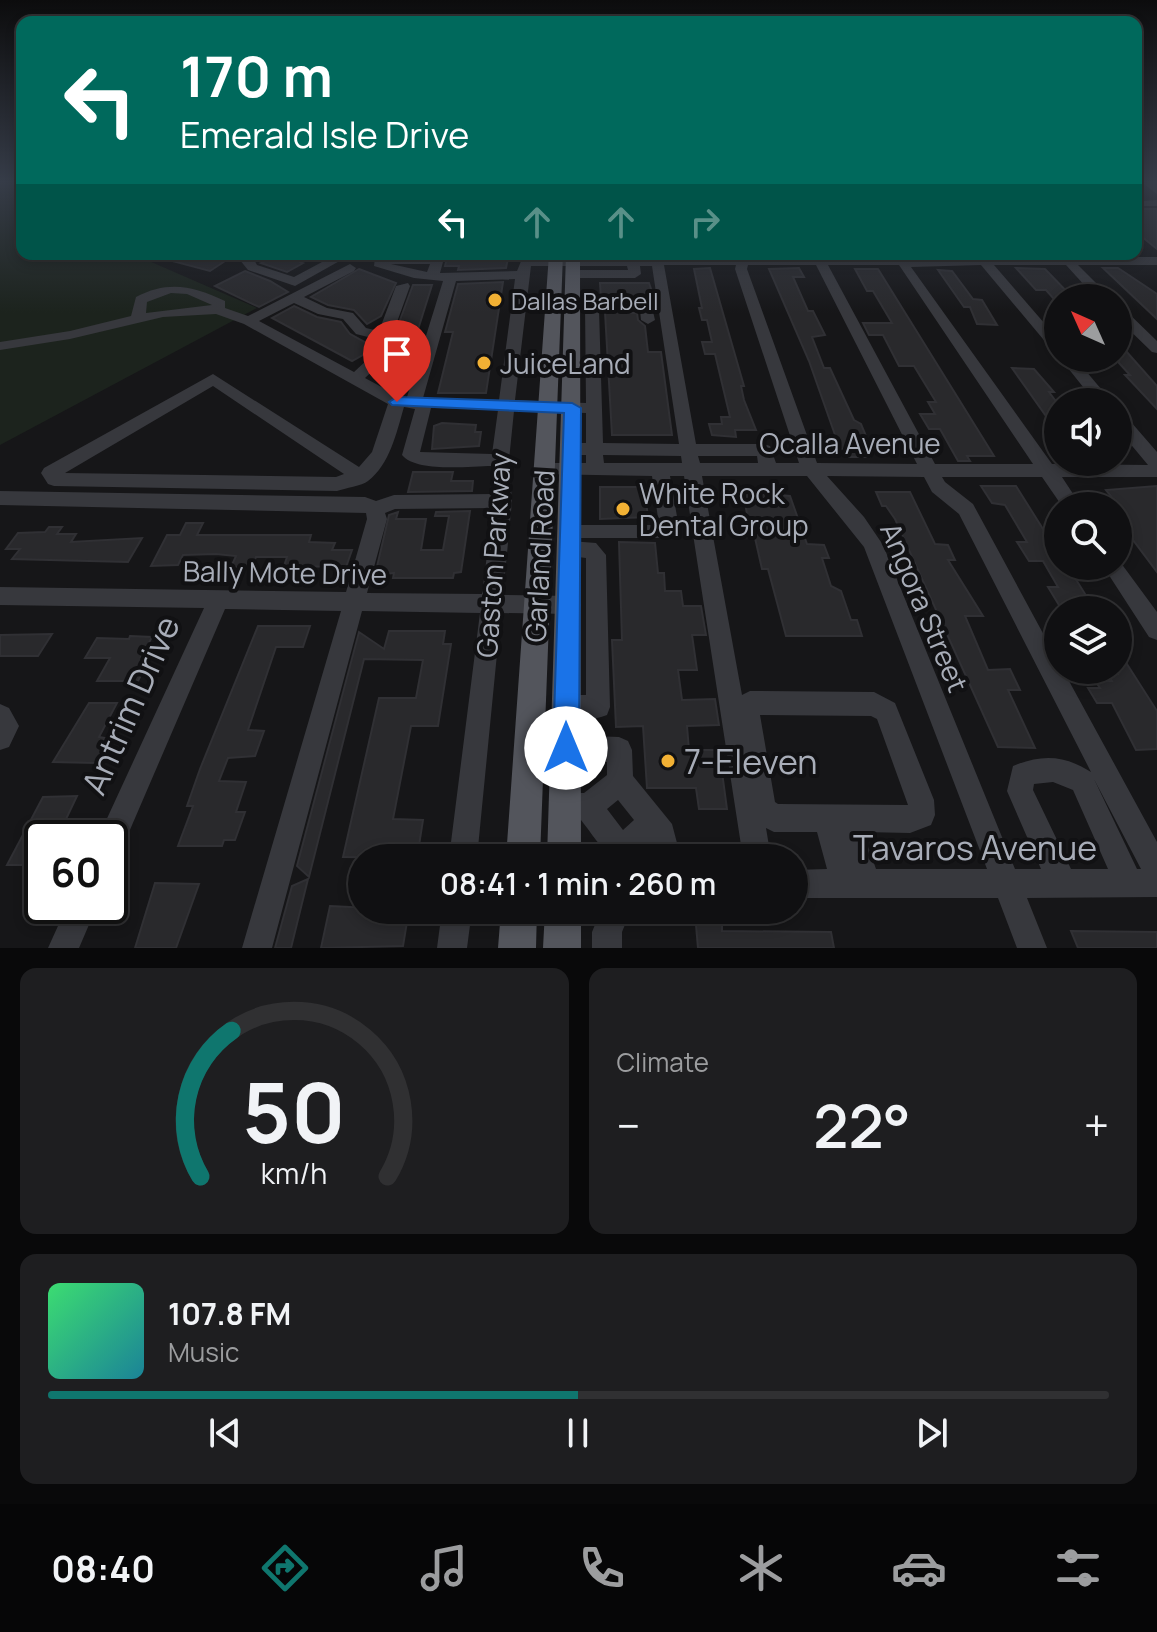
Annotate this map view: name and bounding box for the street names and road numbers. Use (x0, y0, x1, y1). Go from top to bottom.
street label: Ocalla Avenue (759, 424, 941, 462)
street label: Gaston Parkway (467, 451, 519, 659)
street label: Garland Road (516, 469, 562, 643)
street label: Angora Street (872, 517, 978, 697)
street label: Bally Mote Drive (183, 551, 387, 593)
street label: Antrim Drive (70, 609, 190, 801)
street label: Tavaros Avenue (853, 824, 1097, 870)

